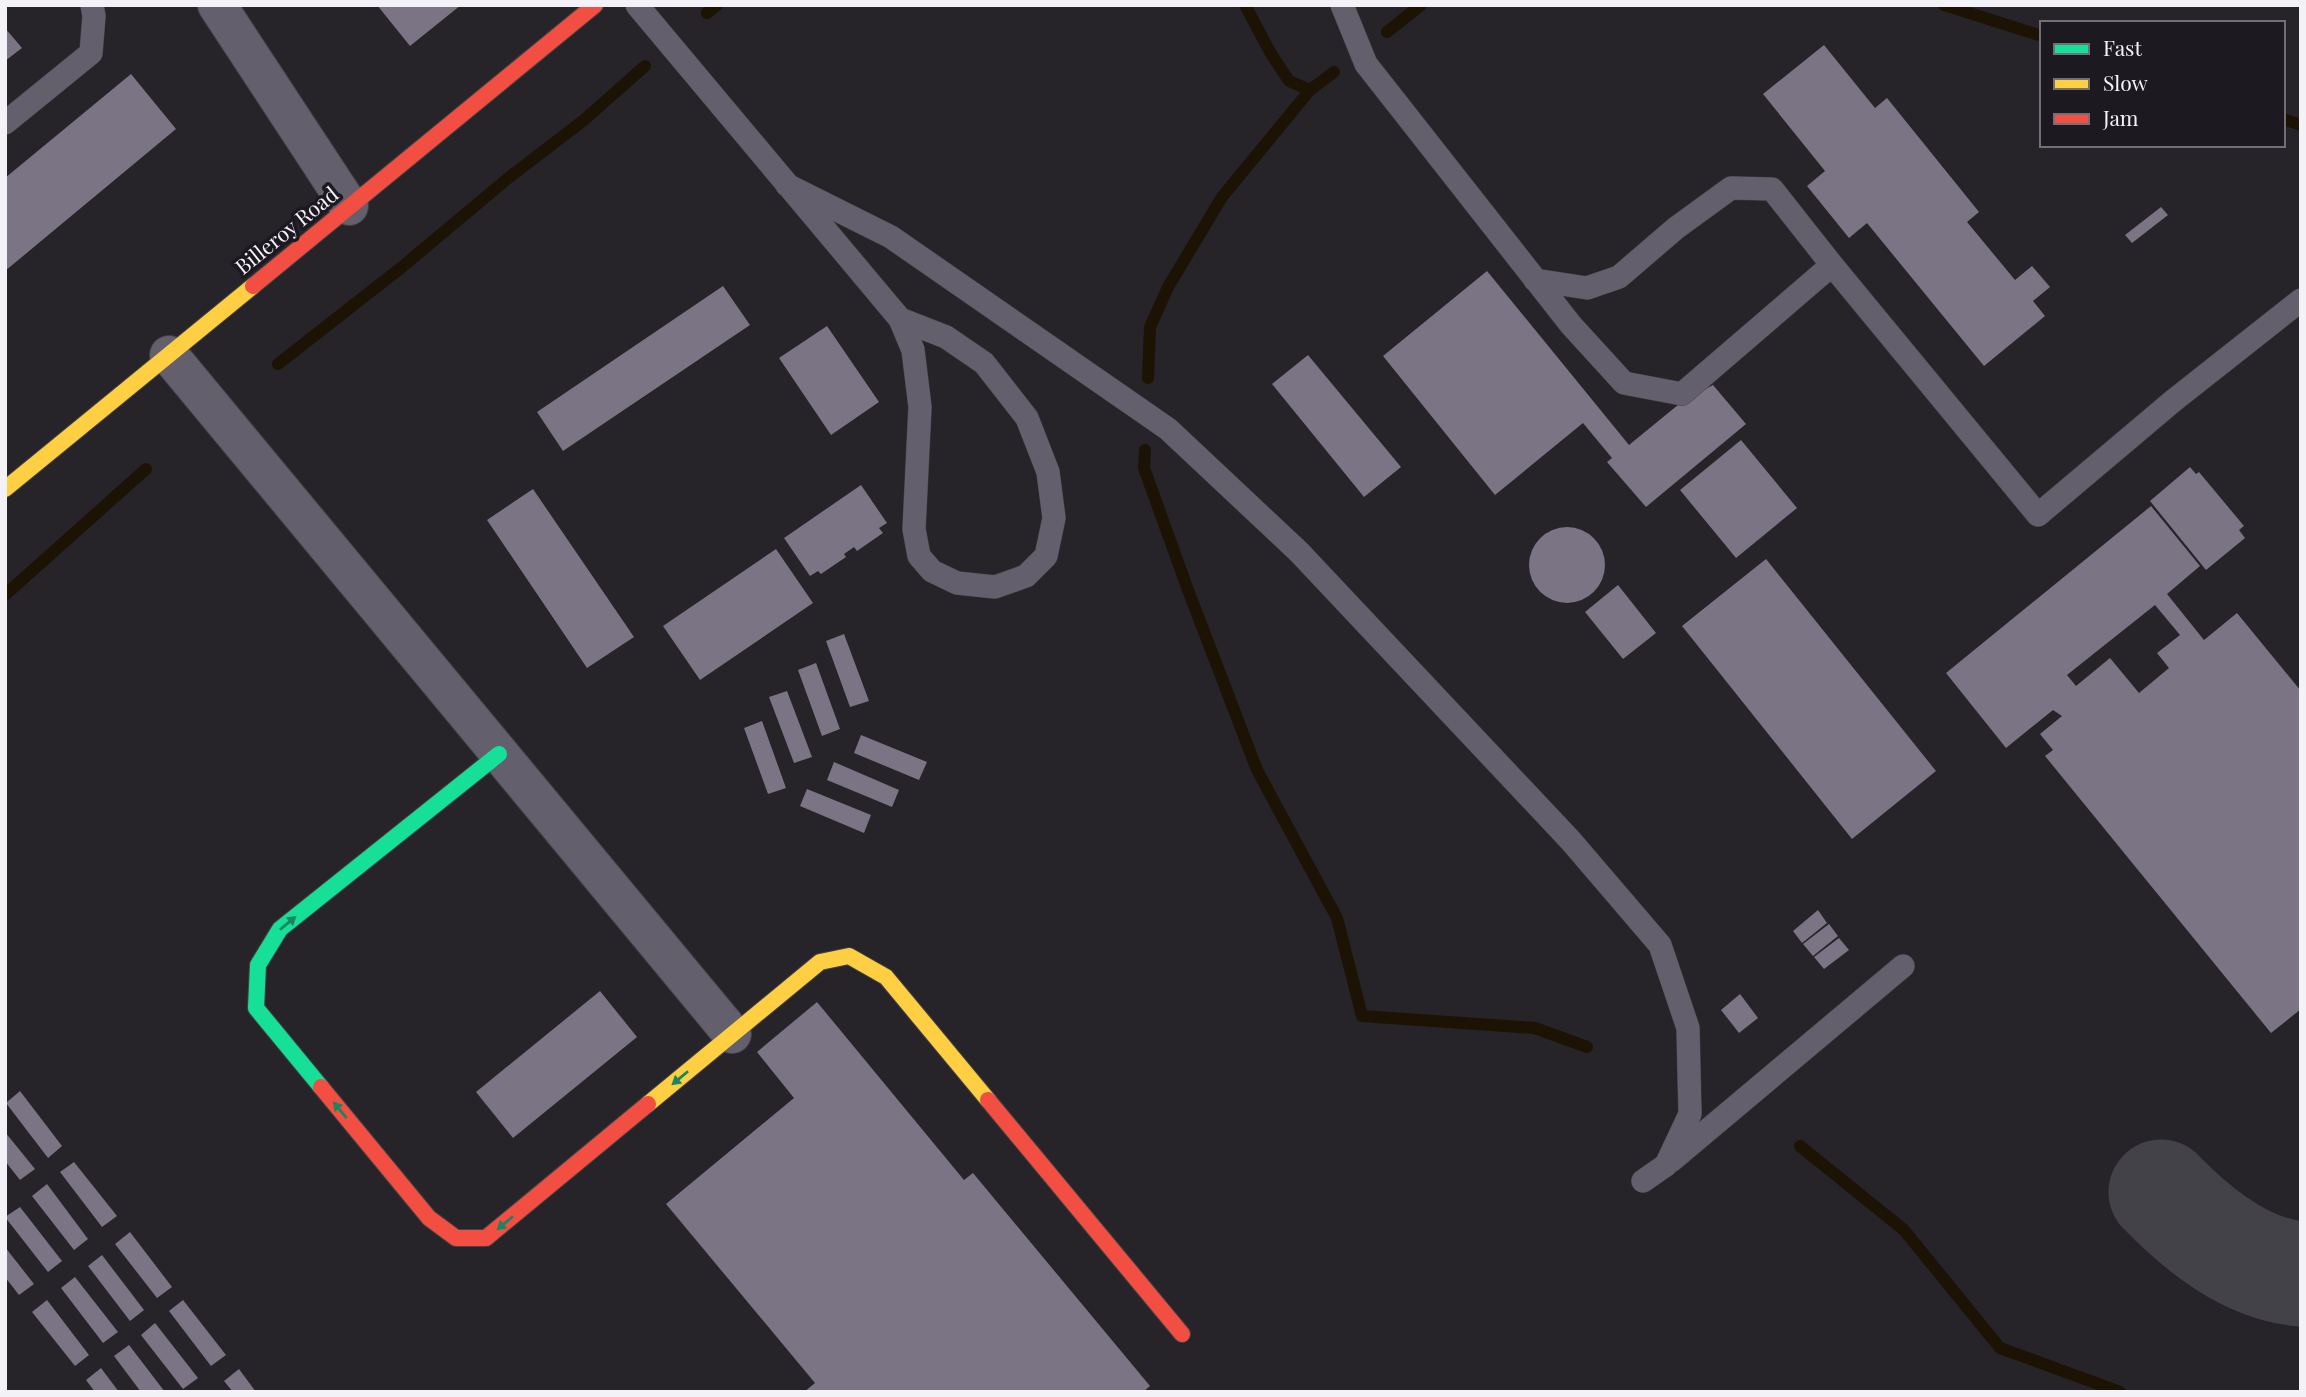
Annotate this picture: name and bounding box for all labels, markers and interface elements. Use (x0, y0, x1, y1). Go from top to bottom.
legend (2040, 21, 2285, 147)
text: Fast (2103, 33, 2142, 61)
text: Slow (2103, 68, 2148, 96)
text: Jam (2102, 103, 2139, 131)
street label: Billeroy Road (228, 179, 343, 280)
one-way arrow (279, 916, 296, 931)
one-way arrow (671, 1070, 689, 1085)
one-way arrow (332, 1102, 347, 1120)
one-way arrow (496, 1215, 513, 1230)

